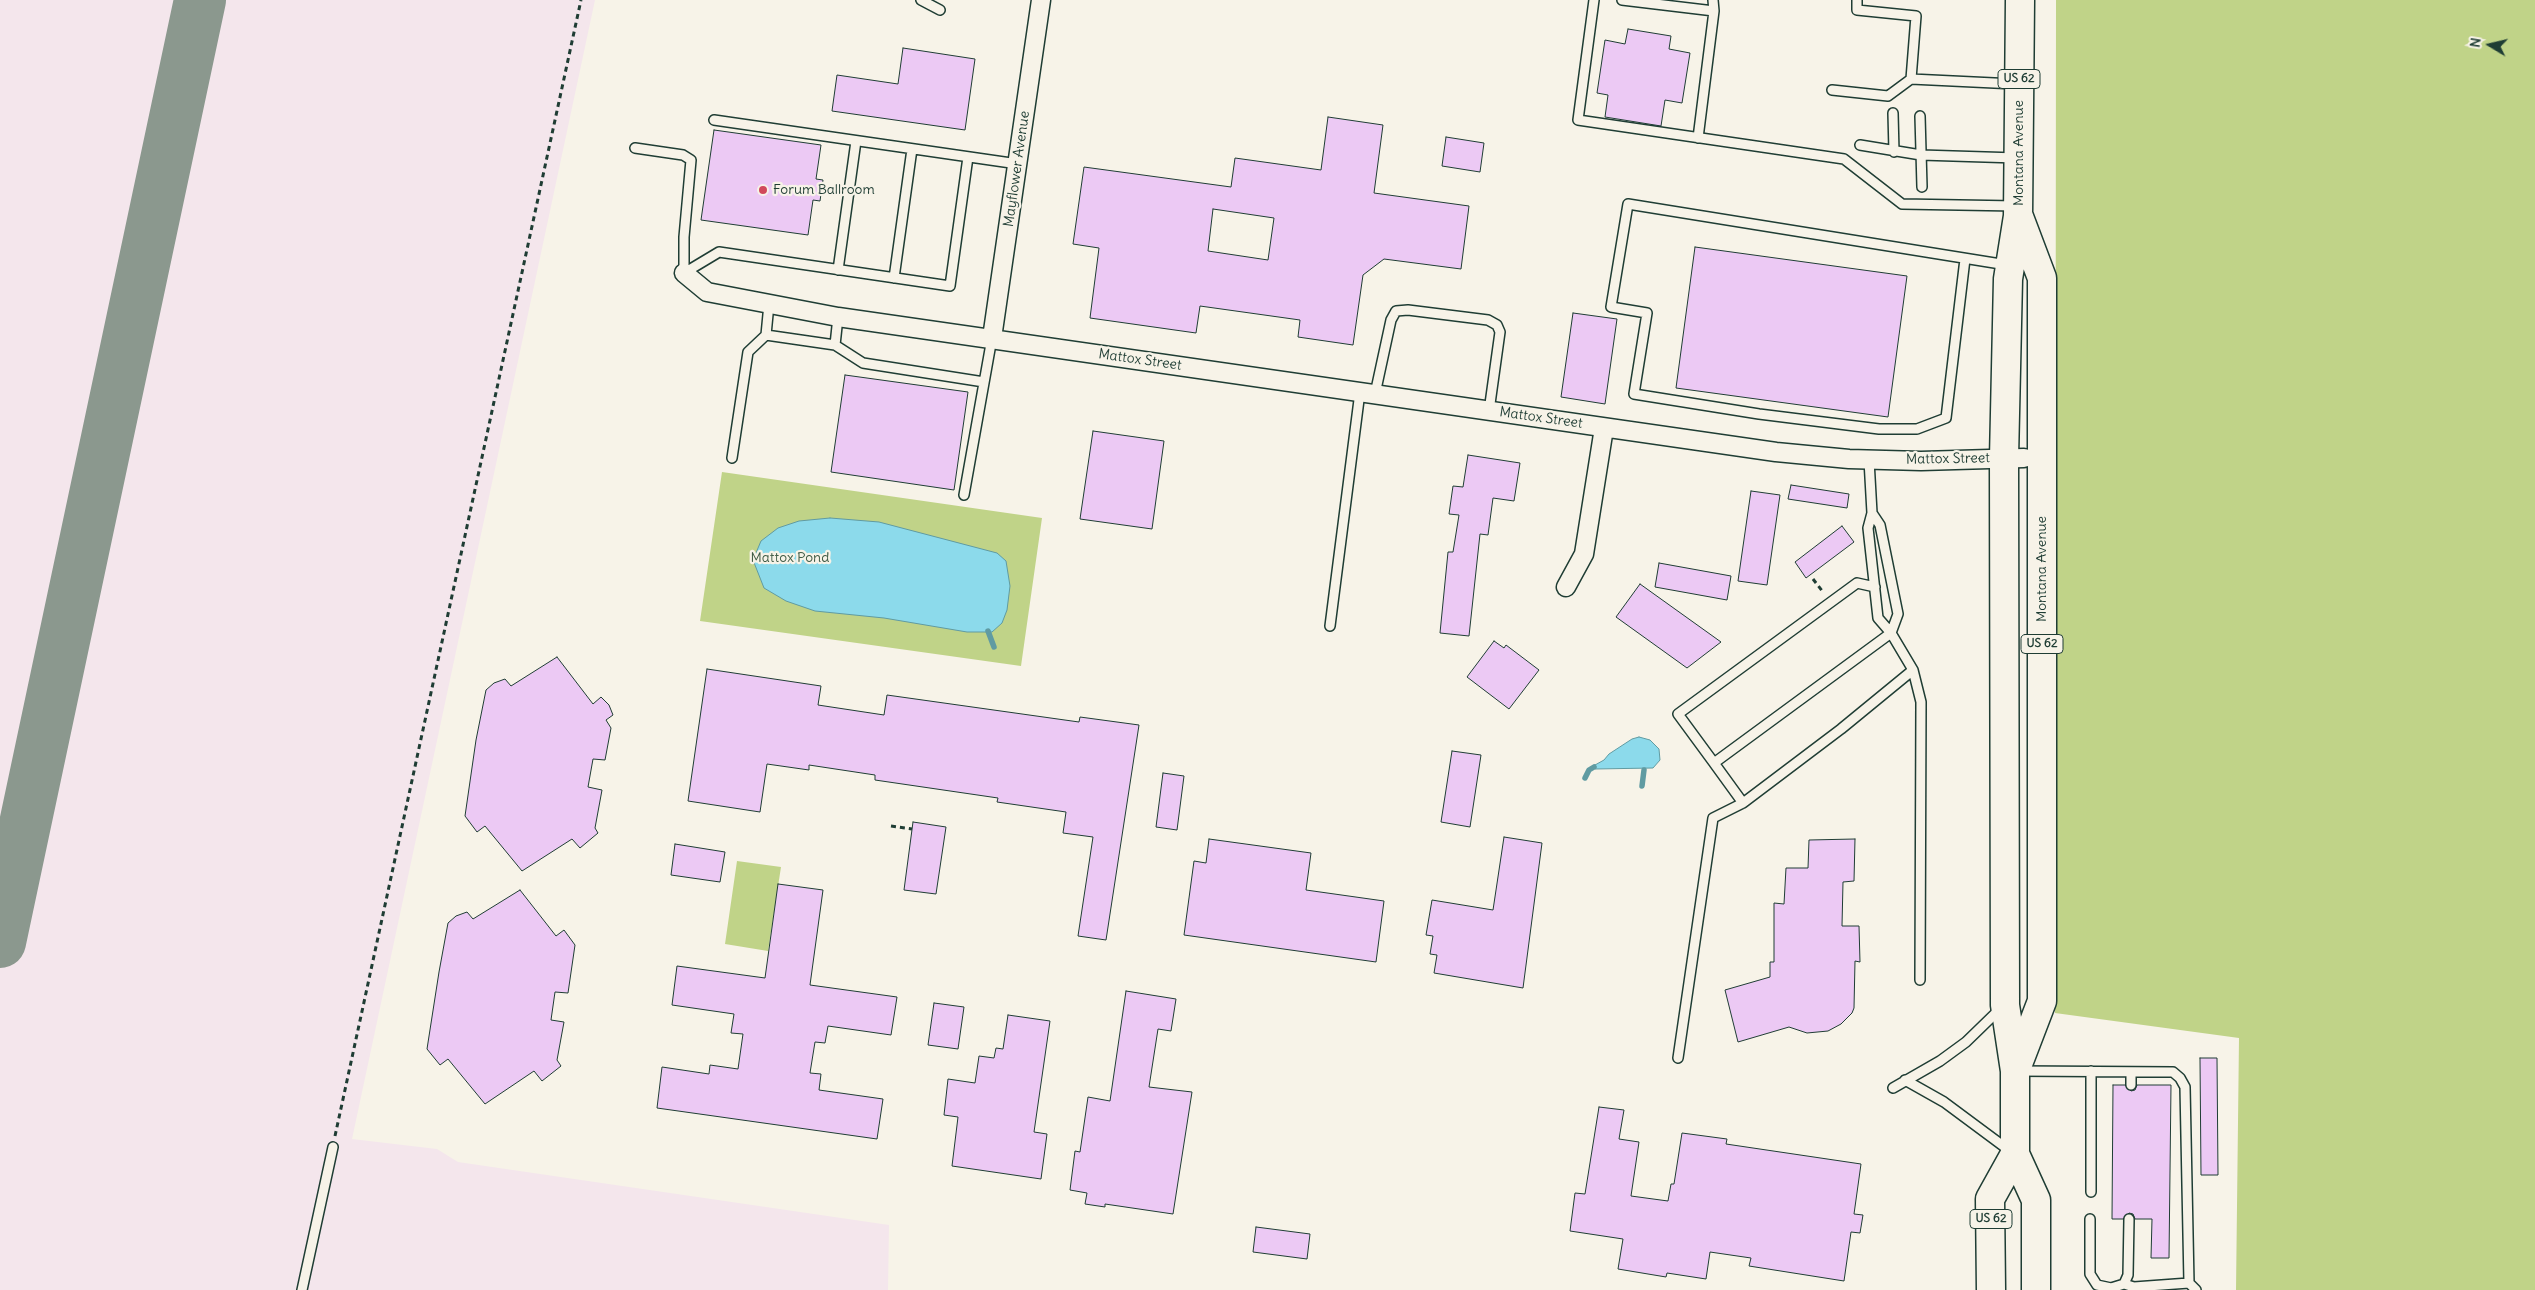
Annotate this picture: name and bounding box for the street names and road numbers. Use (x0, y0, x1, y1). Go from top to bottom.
road number: US 62 (1998, 70, 2040, 88)
street label: Montana Avenue (2011, 100, 2027, 206)
street label: Mayflower Avenue (1001, 110, 1033, 228)
street label: Mattox Street (1097, 346, 1183, 374)
street label: Mattox Street (1498, 404, 1584, 432)
street label: Mattox Street (1906, 450, 1990, 468)
street label: Montana Avenue (2034, 516, 2050, 622)
road number: US 62 (2021, 634, 2063, 654)
road number: US 62 (1970, 1210, 2012, 1228)

